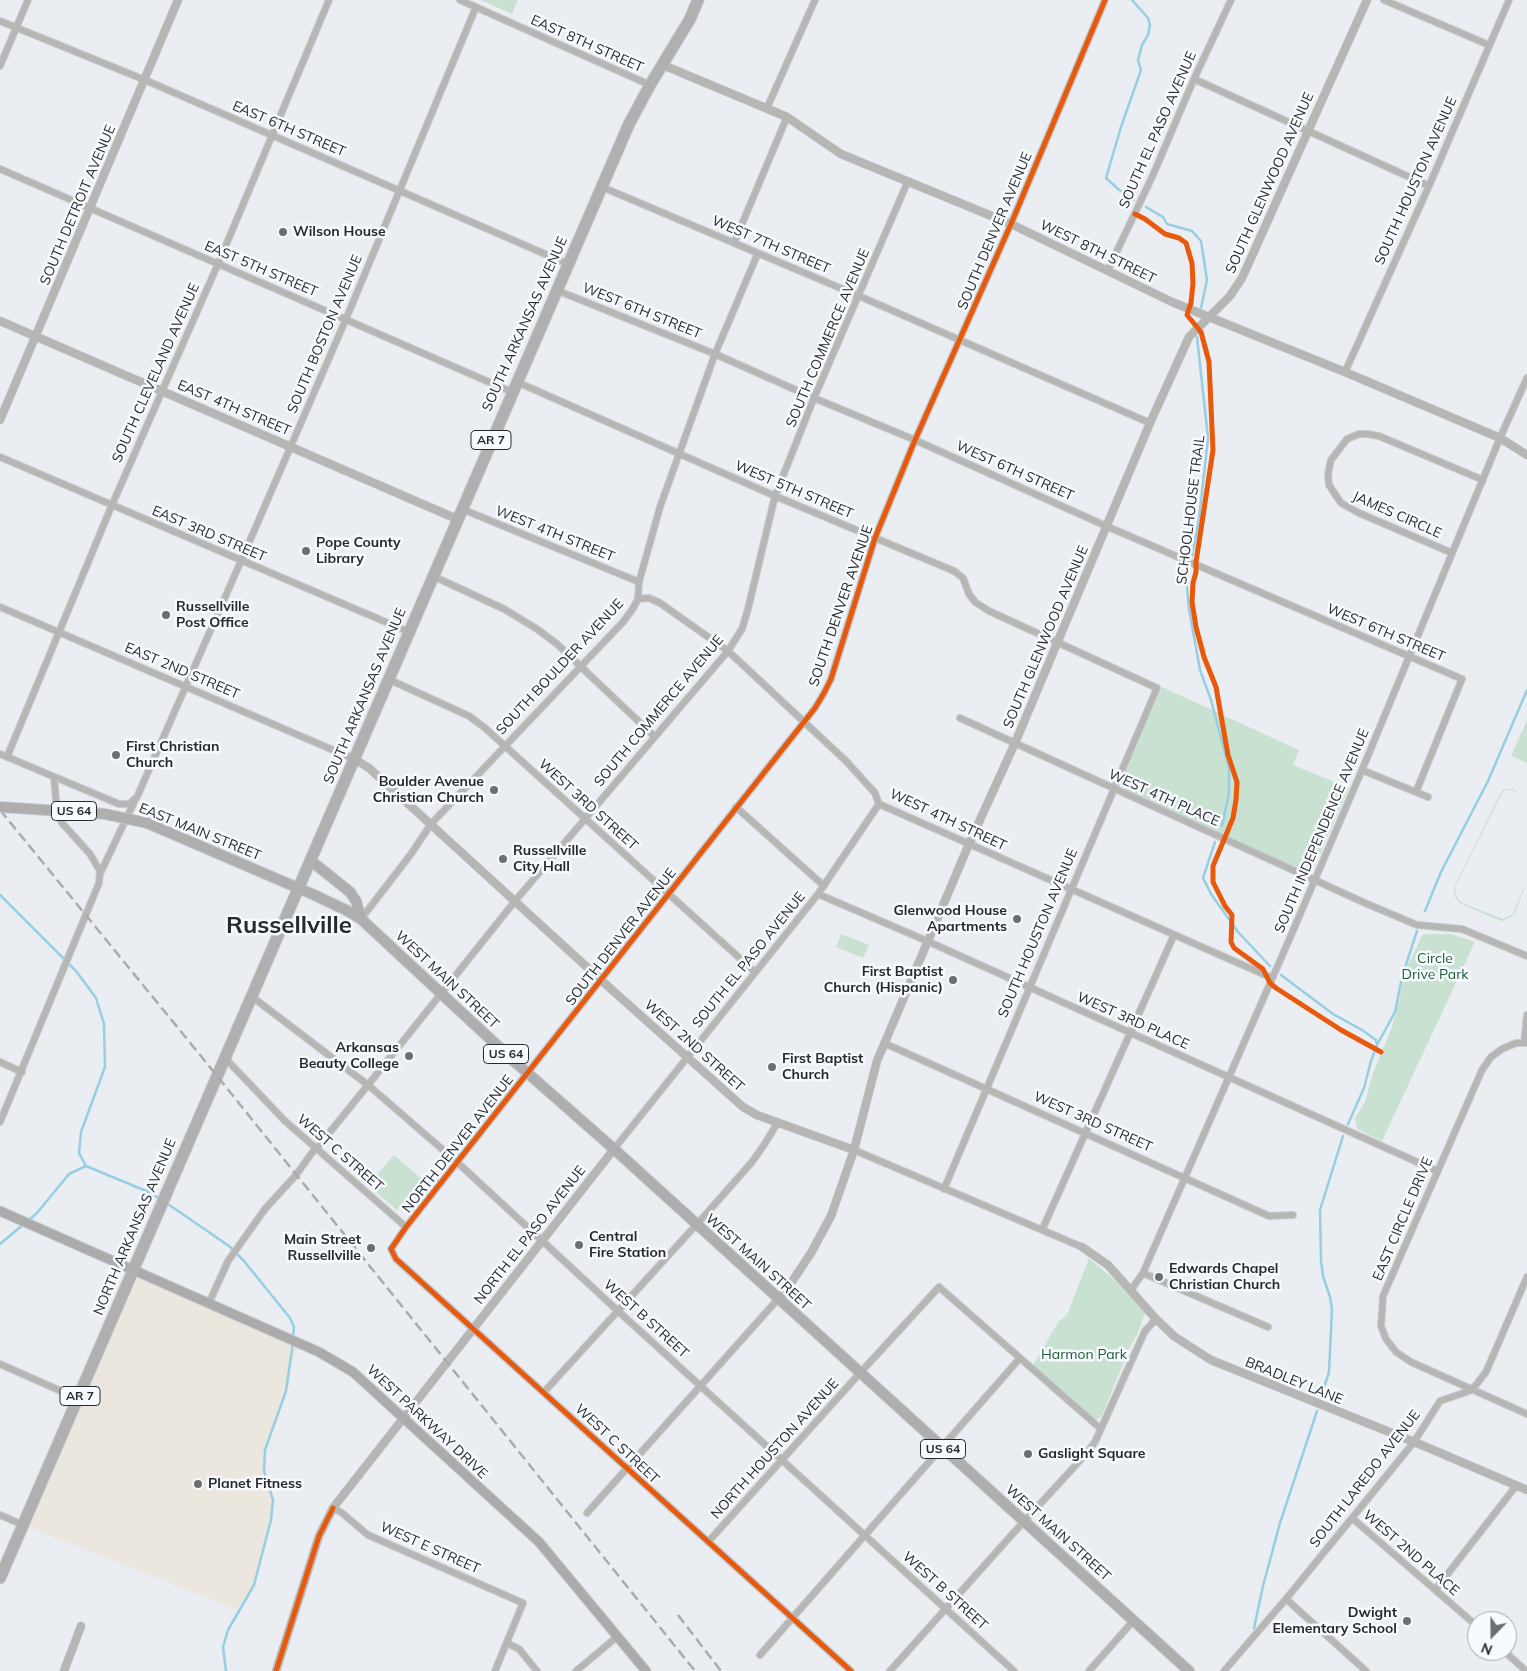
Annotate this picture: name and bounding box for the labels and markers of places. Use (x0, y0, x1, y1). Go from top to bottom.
place label: Wilson House (293, 224, 386, 240)
marker: Wilson House (277, 226, 289, 238)
place label: Pope County Library (316, 535, 401, 568)
marker: Pope County Library (300, 545, 312, 557)
place label: Russellville Post Office (176, 599, 249, 632)
marker: Russellville Post Office (160, 609, 172, 621)
place label: First Christian Church (126, 739, 219, 772)
marker: First Christian Church (110, 749, 122, 761)
place label: Boulder Avenue Christian Church (373, 774, 484, 806)
marker: Boulder Avenue Christian Church (488, 784, 500, 796)
place label: Russellville City Hall (513, 843, 586, 876)
marker: Russellville City Hall (497, 853, 509, 865)
place label: Glenwood House Apartments (893, 903, 1007, 936)
marker: Glenwood House Apartments (1011, 913, 1023, 925)
place label: First Baptist Church (Hispanic) (824, 964, 943, 996)
marker: First Baptist Church (Hispanic) (947, 974, 959, 986)
place label: Arkansas Beauty College (299, 1040, 399, 1072)
marker: Arkansas Beauty College (403, 1050, 415, 1062)
place label: First Baptist Church (782, 1051, 863, 1084)
marker: First Baptist Church (766, 1061, 778, 1073)
place label: Central Fire Station (589, 1229, 666, 1262)
place label: Main Street Russellville (284, 1232, 361, 1264)
marker: Central Fire Station (573, 1239, 585, 1251)
marker: Main Street Russellville (365, 1242, 377, 1254)
place label: Edwards Chapel Christian Church (1169, 1261, 1280, 1294)
marker: Edwards Chapel Christian Church (1153, 1271, 1165, 1283)
place label: Gaslight Square (1038, 1446, 1145, 1462)
marker: Gaslight Square (1022, 1448, 1034, 1460)
place label: Planet Fitness (208, 1476, 302, 1492)
marker: Planet Fitness (192, 1478, 204, 1490)
place label: Dwight Elementary School (1273, 1605, 1397, 1638)
marker: Dwight Elementary School (1401, 1615, 1413, 1627)

